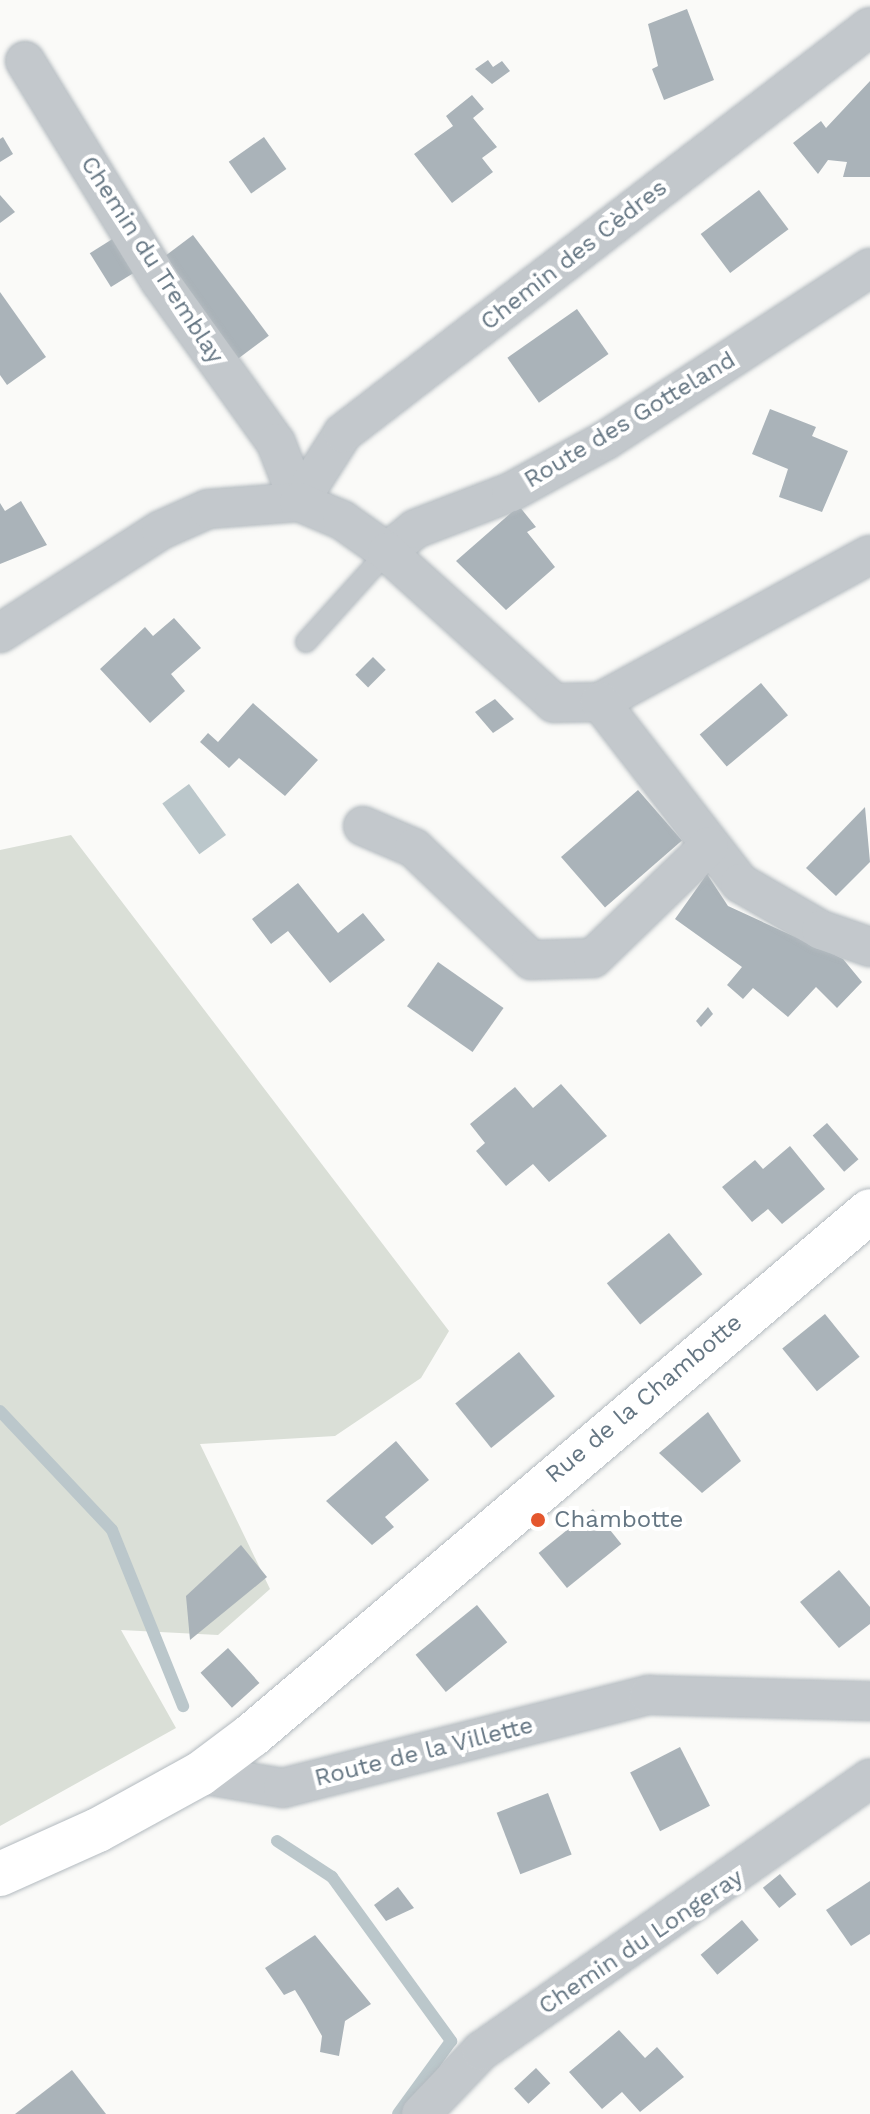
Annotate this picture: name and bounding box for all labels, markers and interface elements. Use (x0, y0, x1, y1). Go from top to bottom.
street label: Chemin du Tremblay (74, 151, 230, 369)
street label: Chemin des Cèdres (475, 173, 673, 337)
street label: Route des Gotteland (519, 345, 741, 495)
street label: Rue de la Chambotte (540, 1308, 748, 1490)
place label: Chambotte (554, 1506, 683, 1534)
marker: Chambotte (529, 1511, 547, 1529)
street label: Route de la Villette (311, 1711, 537, 1793)
street label: Chemin du Longeray (533, 1863, 749, 2021)

